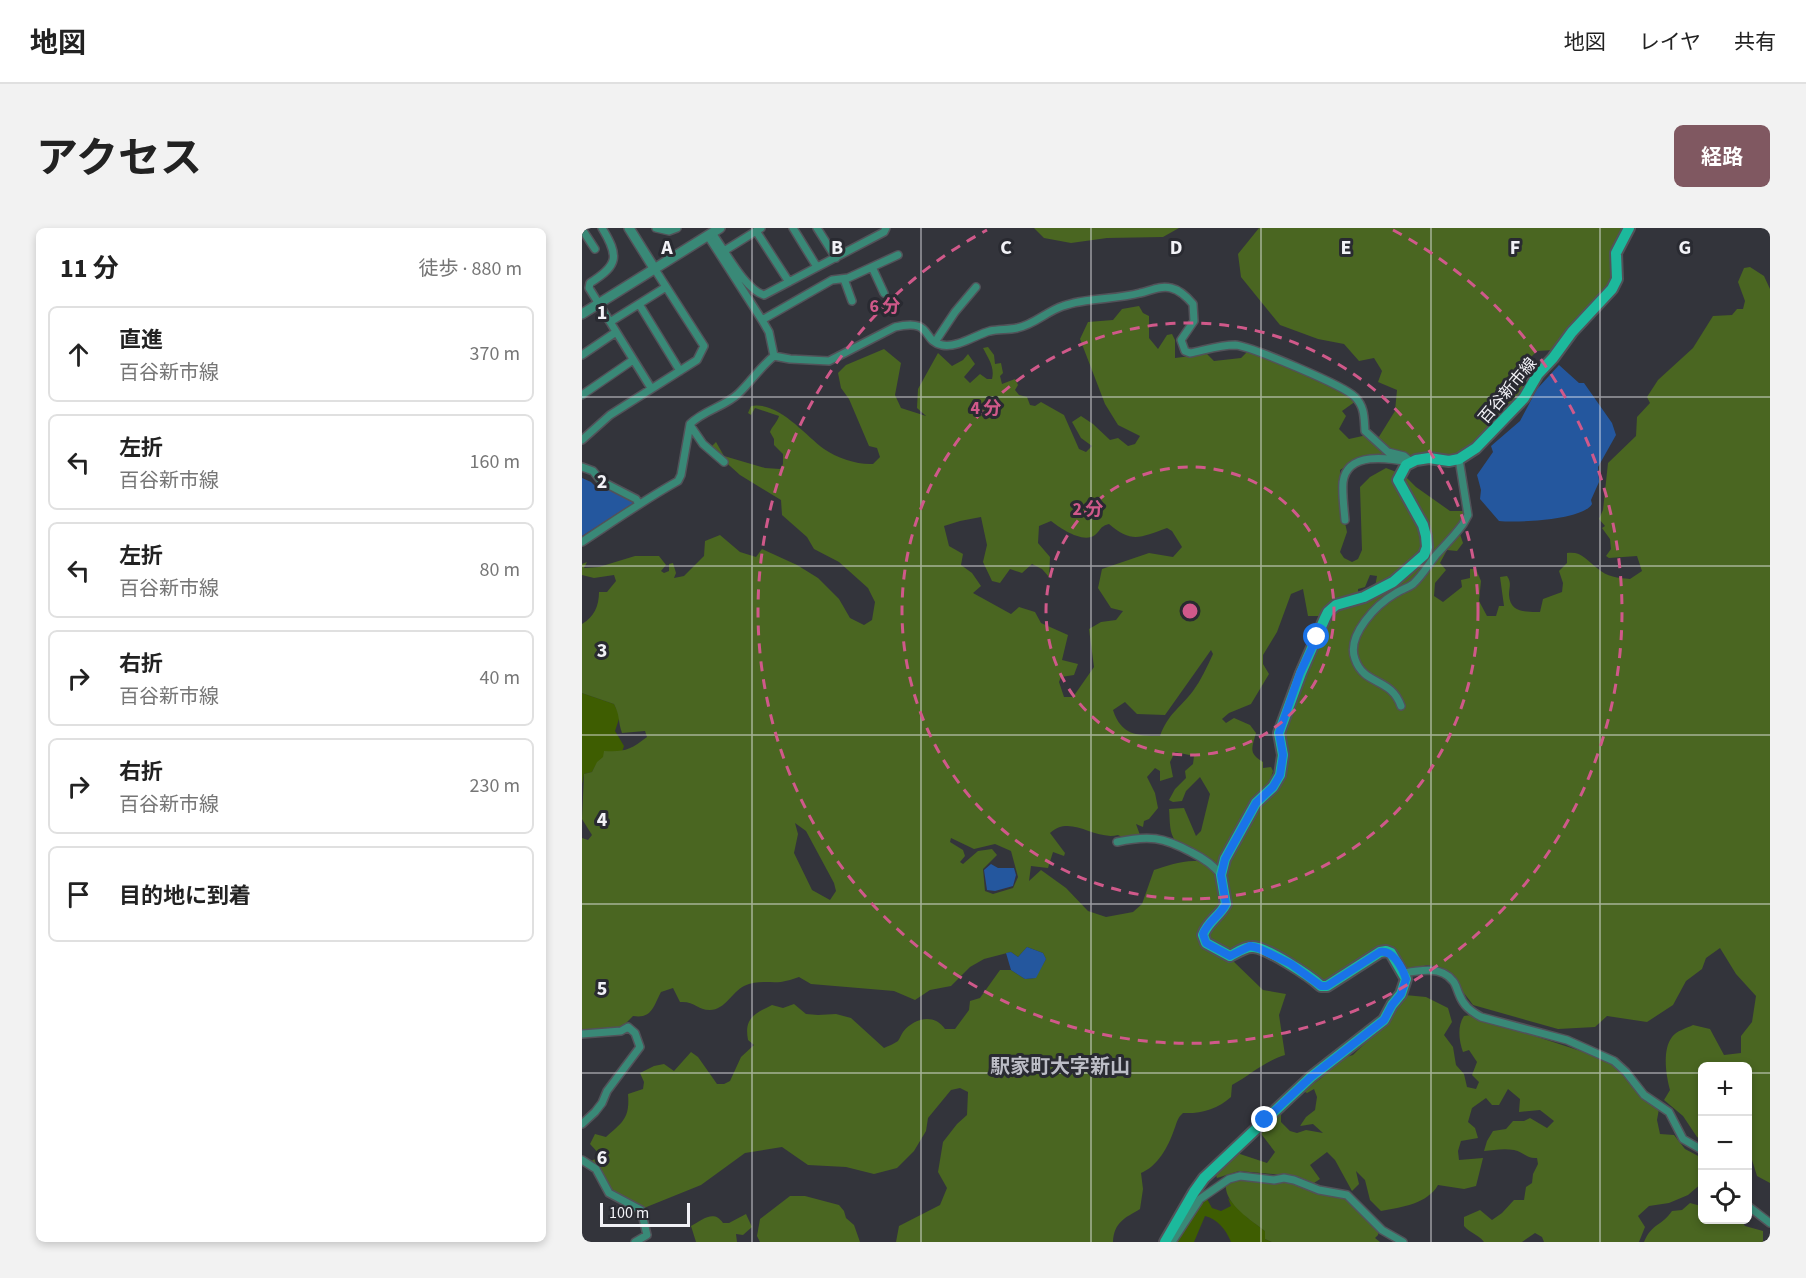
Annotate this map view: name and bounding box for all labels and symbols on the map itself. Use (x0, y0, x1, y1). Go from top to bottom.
text: A (660, 234, 673, 262)
text: B (831, 234, 843, 262)
text: C (1000, 234, 1012, 262)
text: D (1170, 234, 1182, 262)
text: E (1341, 234, 1351, 262)
text: F (1510, 234, 1520, 262)
text: G (1679, 234, 1691, 262)
text: 6 分 (869, 294, 901, 319)
text: 1 (597, 299, 607, 327)
street label: 百谷新市線 (1474, 353, 1542, 428)
text: 4 分 (970, 396, 1002, 421)
text: 2 (597, 468, 607, 496)
text: 2 分 (1072, 497, 1104, 522)
centre of rings (1180, 601, 1200, 621)
route start (1303, 623, 1329, 649)
text: 3 (597, 637, 607, 665)
text: 4 (597, 806, 608, 834)
text: 5 (597, 975, 607, 1003)
district label: 駅家町大字新山 (990, 1053, 1130, 1081)
route end (1251, 1106, 1277, 1132)
text: 6 (597, 1144, 607, 1172)
scale bar (600, 1200, 690, 1228)

